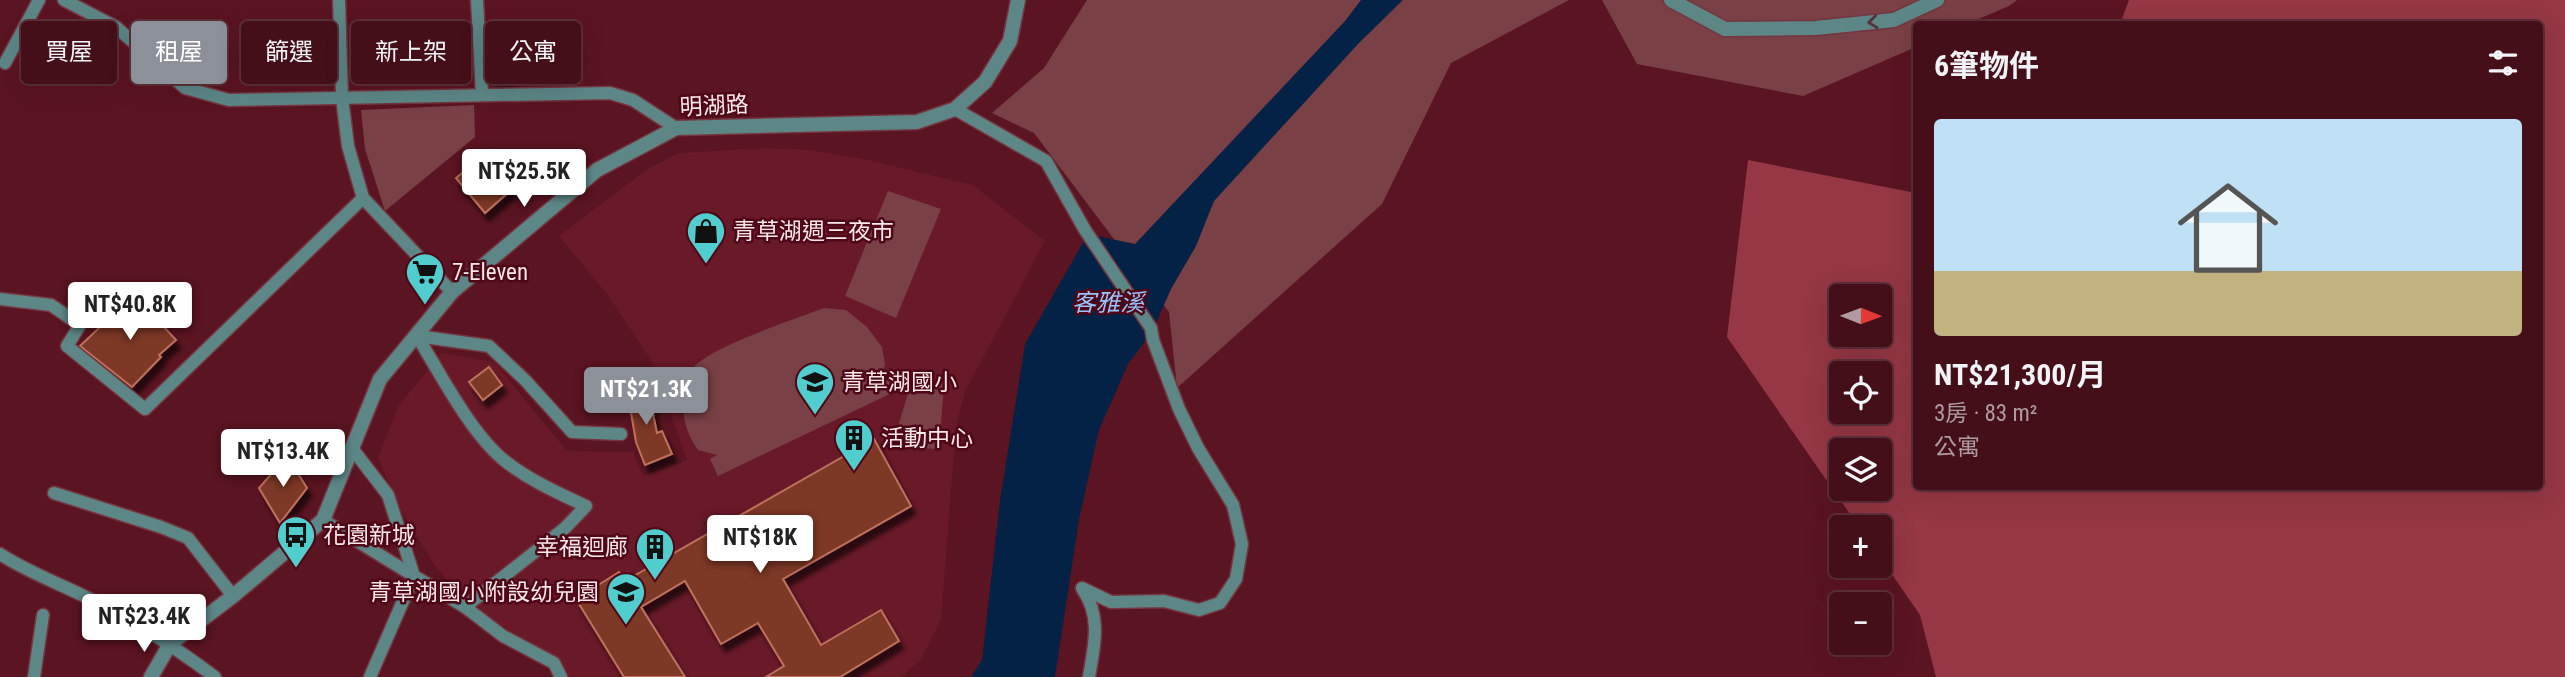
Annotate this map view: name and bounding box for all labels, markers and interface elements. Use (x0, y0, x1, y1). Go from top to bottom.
one-way arrow (1867, 14, 1878, 29)
chip: 買屋 (21, 21, 117, 84)
chip: 租屋 (131, 21, 227, 84)
chip: 篩選 (241, 21, 337, 84)
chip: 新上架 (351, 21, 471, 84)
chip: 公寓 (485, 21, 581, 84)
icon: filters (2484, 44, 2522, 82)
text: 6筆物件 (1934, 48, 2039, 83)
street label: 明湖路 (679, 91, 749, 121)
pin: NT$25.5K (452, 150, 596, 209)
text: NT$25.5K (478, 158, 570, 185)
icon: home (2165, 165, 2291, 291)
shop icon: 青草湖週三夜市 (685, 210, 727, 265)
place label: 青草湖週三夜市 (733, 218, 894, 245)
supermarket icon: 7-Eleven (404, 251, 446, 306)
place label: 7-Eleven (452, 259, 528, 286)
pin: NT$40.8K (58, 282, 202, 342)
north arrow (1829, 284, 1892, 346)
map controls (1829, 284, 1892, 655)
water label: 客雅溪 (1072, 289, 1147, 317)
text: NT$40.8K (84, 291, 176, 318)
text: NT$21,300/月 (1934, 357, 2107, 392)
school or university icon: 青草湖國小 (794, 361, 836, 416)
button: locate (1829, 361, 1892, 424)
pin: NT$21.3K (574, 368, 718, 427)
place label: 青草湖國小 (842, 369, 957, 396)
text: NT$21.3K (600, 376, 692, 403)
text: 3房 · 83 m² (1934, 400, 2037, 427)
building icon: 活動中心 (833, 417, 875, 472)
place label: 活動中心 (881, 425, 973, 452)
pin: NT$13.4K (211, 430, 355, 489)
text: 公寓 (1934, 434, 1980, 461)
text: NT$13.4K (237, 438, 329, 465)
button: layers (1829, 438, 1892, 501)
bus stop icon: 花園新城 (275, 514, 317, 569)
button: + (1829, 515, 1892, 578)
pin: NT$18K (703, 516, 817, 575)
place label: 花園新城 (323, 522, 415, 549)
text: NT$18K (723, 524, 797, 551)
building icon: 幸福迴廊 (634, 526, 676, 581)
place label: 幸福迴廊 (536, 534, 628, 561)
school or university icon: 青草湖國小附設幼兒園 (605, 571, 647, 626)
place label: 青草湖國小附設幼兒園 (369, 579, 599, 606)
button: − (1829, 592, 1892, 655)
pin: NT$23.4K (72, 594, 216, 654)
text: NT$23.4K (98, 603, 190, 630)

